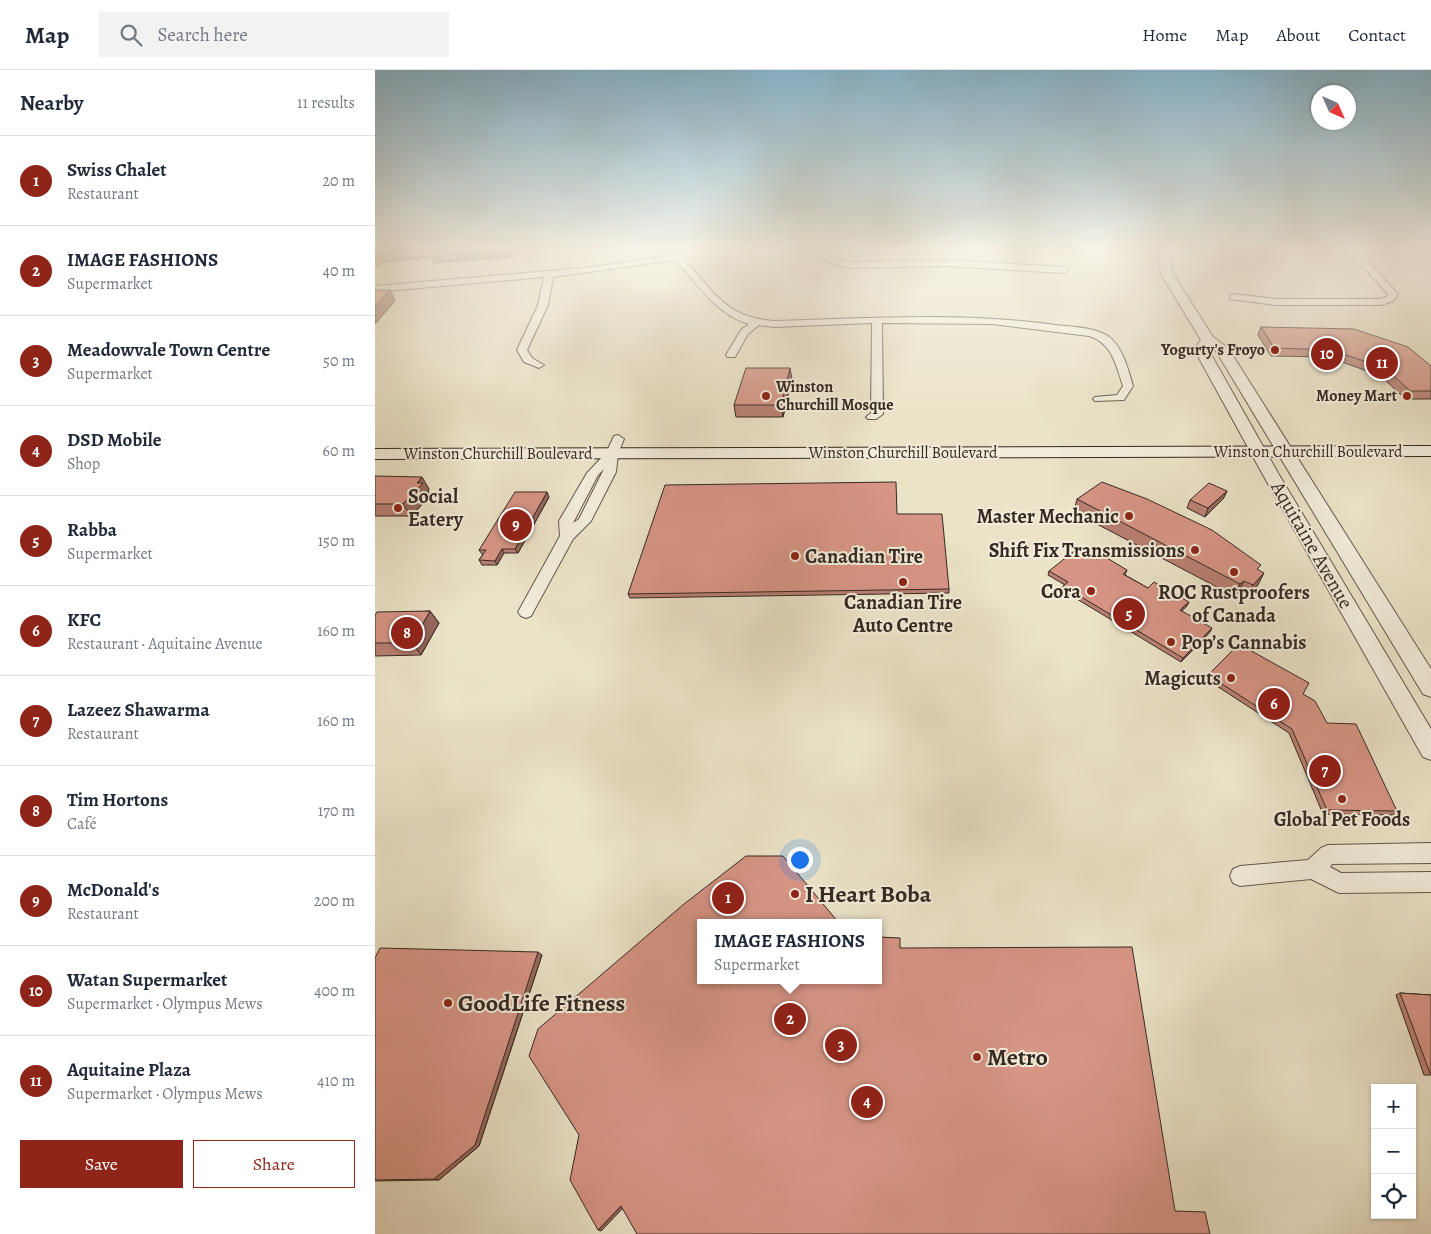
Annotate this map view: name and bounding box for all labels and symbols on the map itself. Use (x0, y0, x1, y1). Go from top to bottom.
north arrow (1311, 85, 1356, 130)
pin: 10 (1311, 335, 1343, 373)
place label: Yogurty's Froyo (1160, 339, 1265, 361)
marker: Yogurty's Froyo (1269, 344, 1281, 356)
pin: 11 (1366, 344, 1398, 382)
place label: Winston Churchill Mosque (775, 376, 894, 416)
place label: Money Mart (1316, 385, 1398, 407)
marker: Winston Churchill Mosque (760, 390, 772, 402)
marker: Money Mart (1401, 390, 1413, 402)
street label: Winston Churchill Boulevard (1212, 441, 1403, 463)
street label: Winston Churchill Boulevard (807, 442, 998, 464)
street label: Winston Churchill Boulevard (402, 443, 593, 465)
street label: Aquitaine Avenue (1264, 475, 1359, 614)
place label: Social Eatery (408, 483, 464, 533)
marker: Social Eatery (392, 502, 404, 514)
place label: Master Mechanic (976, 503, 1119, 530)
pin: 9 (500, 506, 532, 544)
marker: Master Mechanic (1123, 510, 1135, 522)
place label: Shift Fix Transmissions (989, 537, 1185, 564)
place label: Canadian Tire (805, 543, 923, 570)
marker: Shift Fix Transmissions (1189, 544, 1201, 556)
marker: Canadian Tire (789, 550, 801, 562)
marker: ROC Rustproofers of Canada (1228, 566, 1240, 578)
marker: Canadian Tire Auto Centre (897, 576, 909, 588)
place label: Cora (1041, 578, 1081, 605)
place label: ROC Rustproofers of Canada (1158, 579, 1310, 629)
marker: Cora (1085, 585, 1097, 597)
place label: Canadian Tire Auto Centre (844, 589, 962, 639)
pin: 5 (1113, 595, 1145, 633)
pin: 8 (391, 614, 423, 652)
place label: Pop’s Cannabis (1181, 629, 1306, 656)
marker: Pop’s Cannabis (1165, 636, 1177, 648)
place label: Magicuts (1144, 665, 1221, 692)
marker: Magicuts (1225, 672, 1237, 684)
pin: 6 (1258, 685, 1290, 723)
pin: 7 (1309, 752, 1341, 790)
marker: Global Pet Foods (1336, 793, 1348, 805)
place label: Global Pet Foods (1274, 806, 1410, 833)
your location (787, 847, 813, 873)
place label: I Heart Boba (805, 878, 932, 910)
pin: 1 (712, 879, 744, 917)
marker: I Heart Boba (789, 888, 801, 900)
place label: GoodLife Fitness (458, 987, 625, 1019)
marker: GoodLife Fitness (442, 997, 454, 1009)
pin: 2 (774, 1000, 806, 1038)
pin: 3 (825, 1026, 857, 1064)
place label: Metro (987, 1041, 1048, 1073)
marker: Metro (971, 1051, 983, 1063)
pin: 4 (851, 1083, 883, 1121)

